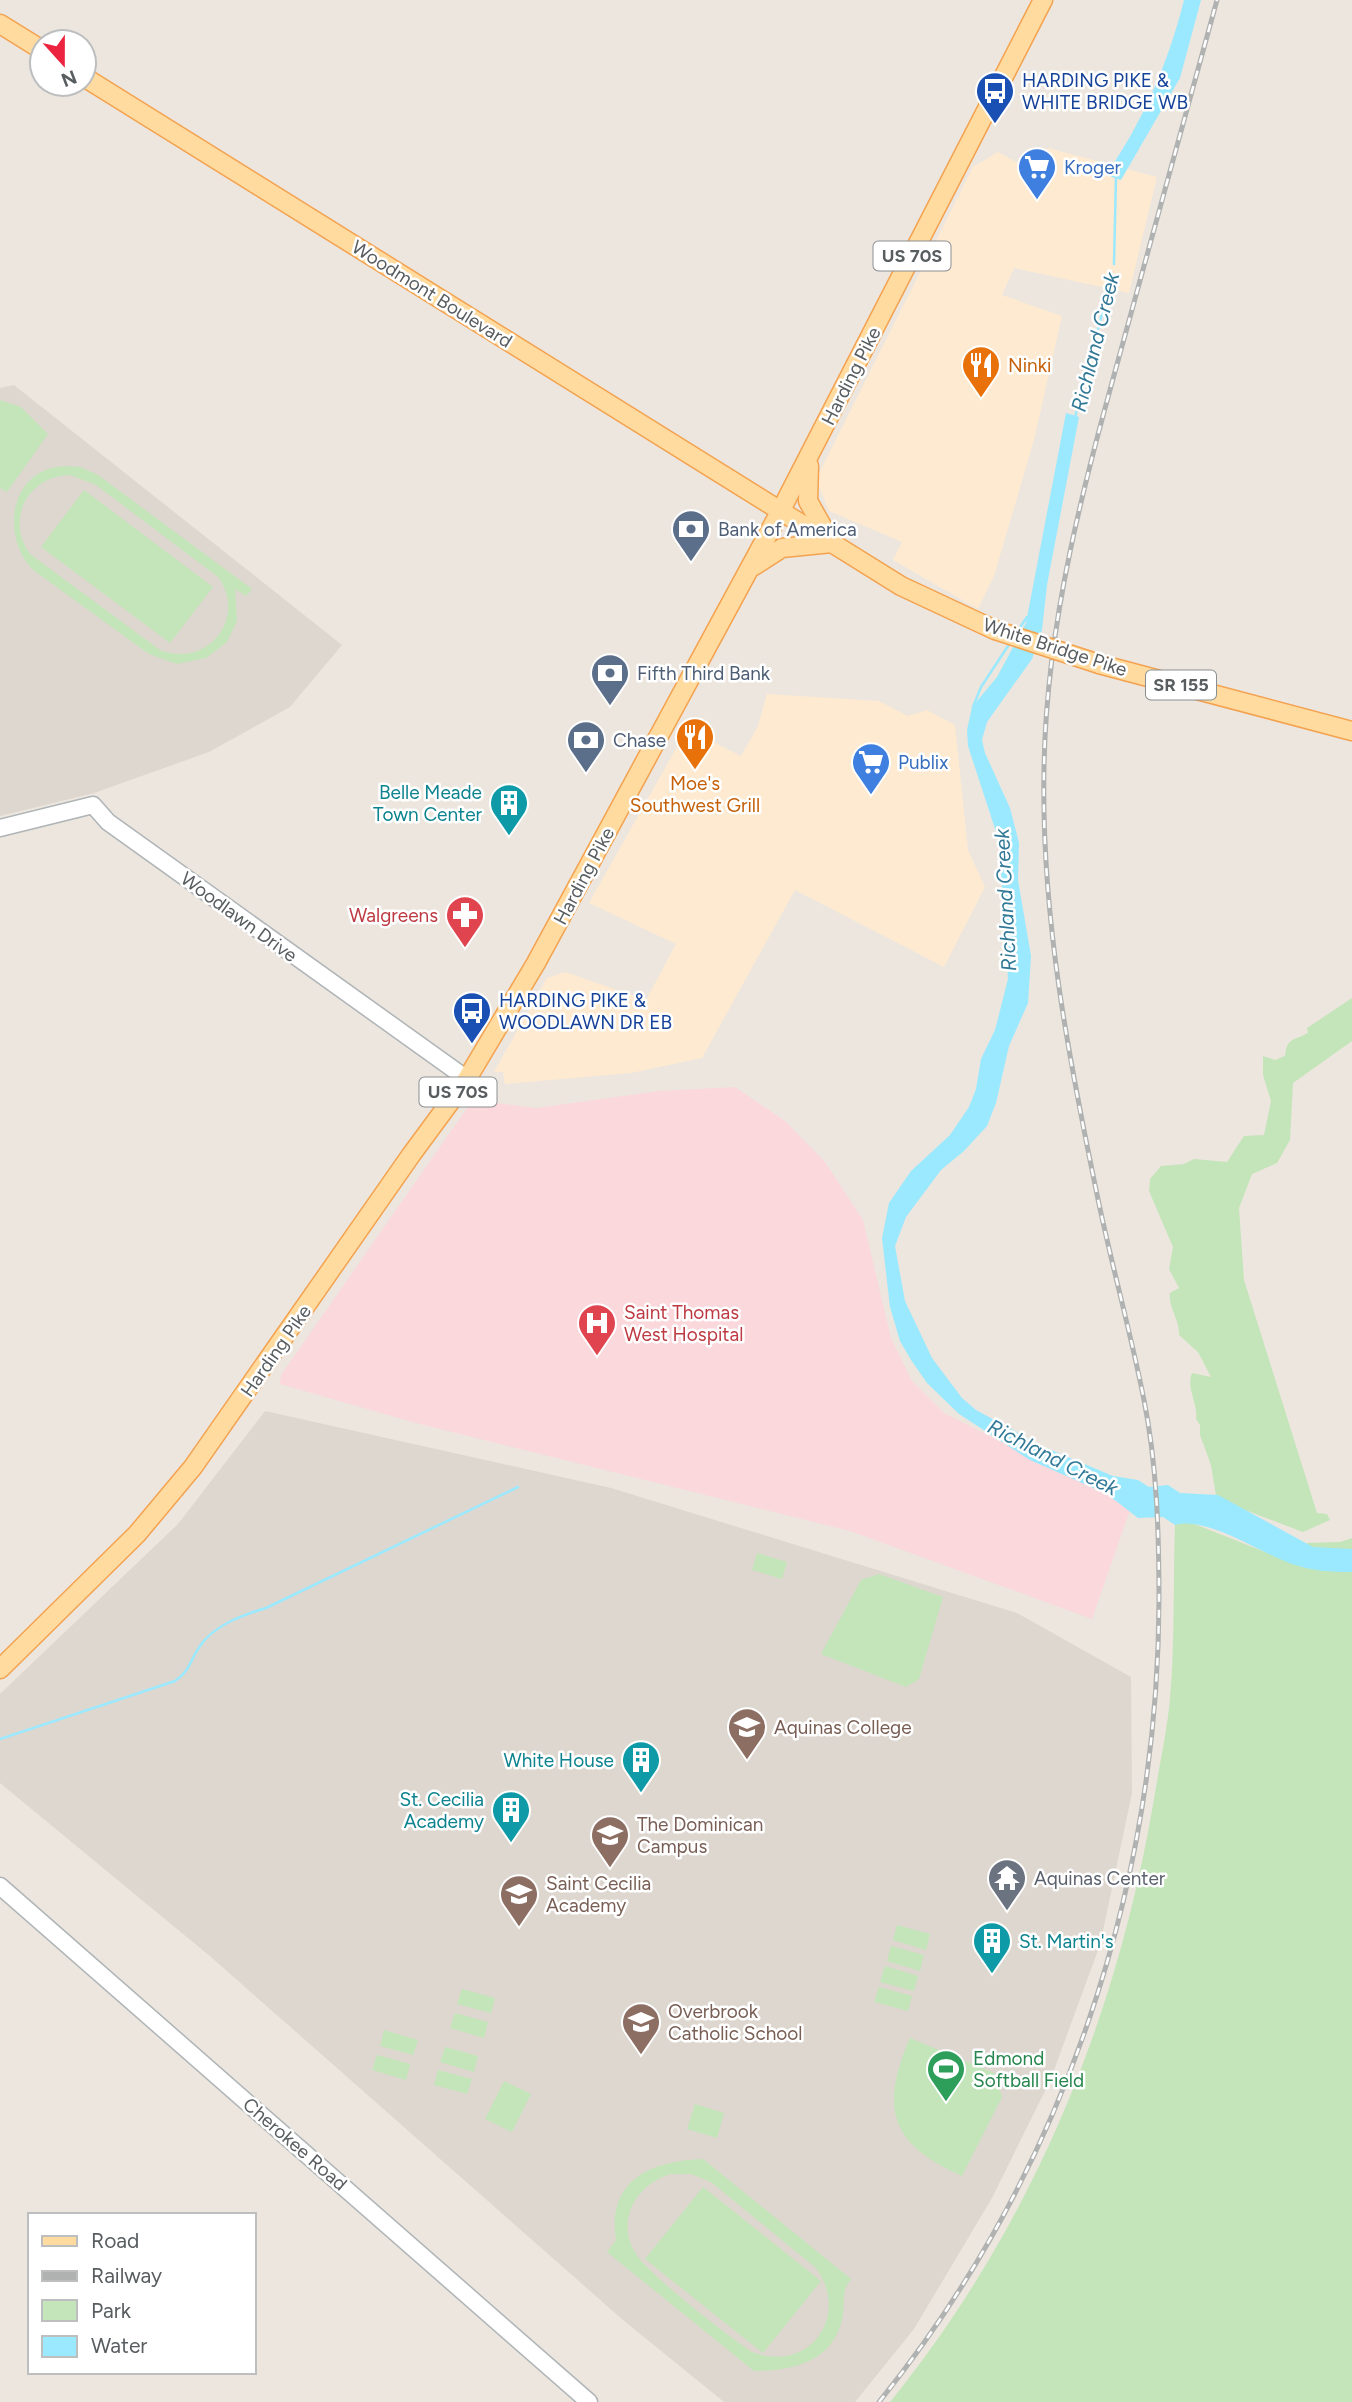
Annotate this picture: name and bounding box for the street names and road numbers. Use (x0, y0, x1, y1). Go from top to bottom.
street label: Woodmont Boulevard (348, 235, 516, 353)
road number: US 70S (874, 242, 950, 270)
street label: Harding Pike (816, 323, 886, 429)
street label: White Bridge Pike (980, 613, 1130, 681)
road number: SR 155 (1146, 670, 1216, 700)
street label: Harding Pike (549, 823, 619, 929)
street label: Woodlawn Drive (176, 867, 302, 967)
road number: US 70S (420, 1078, 496, 1106)
street label: Harding Pike (236, 1301, 316, 1401)
street label: Cherokee Road (238, 2093, 352, 2195)

